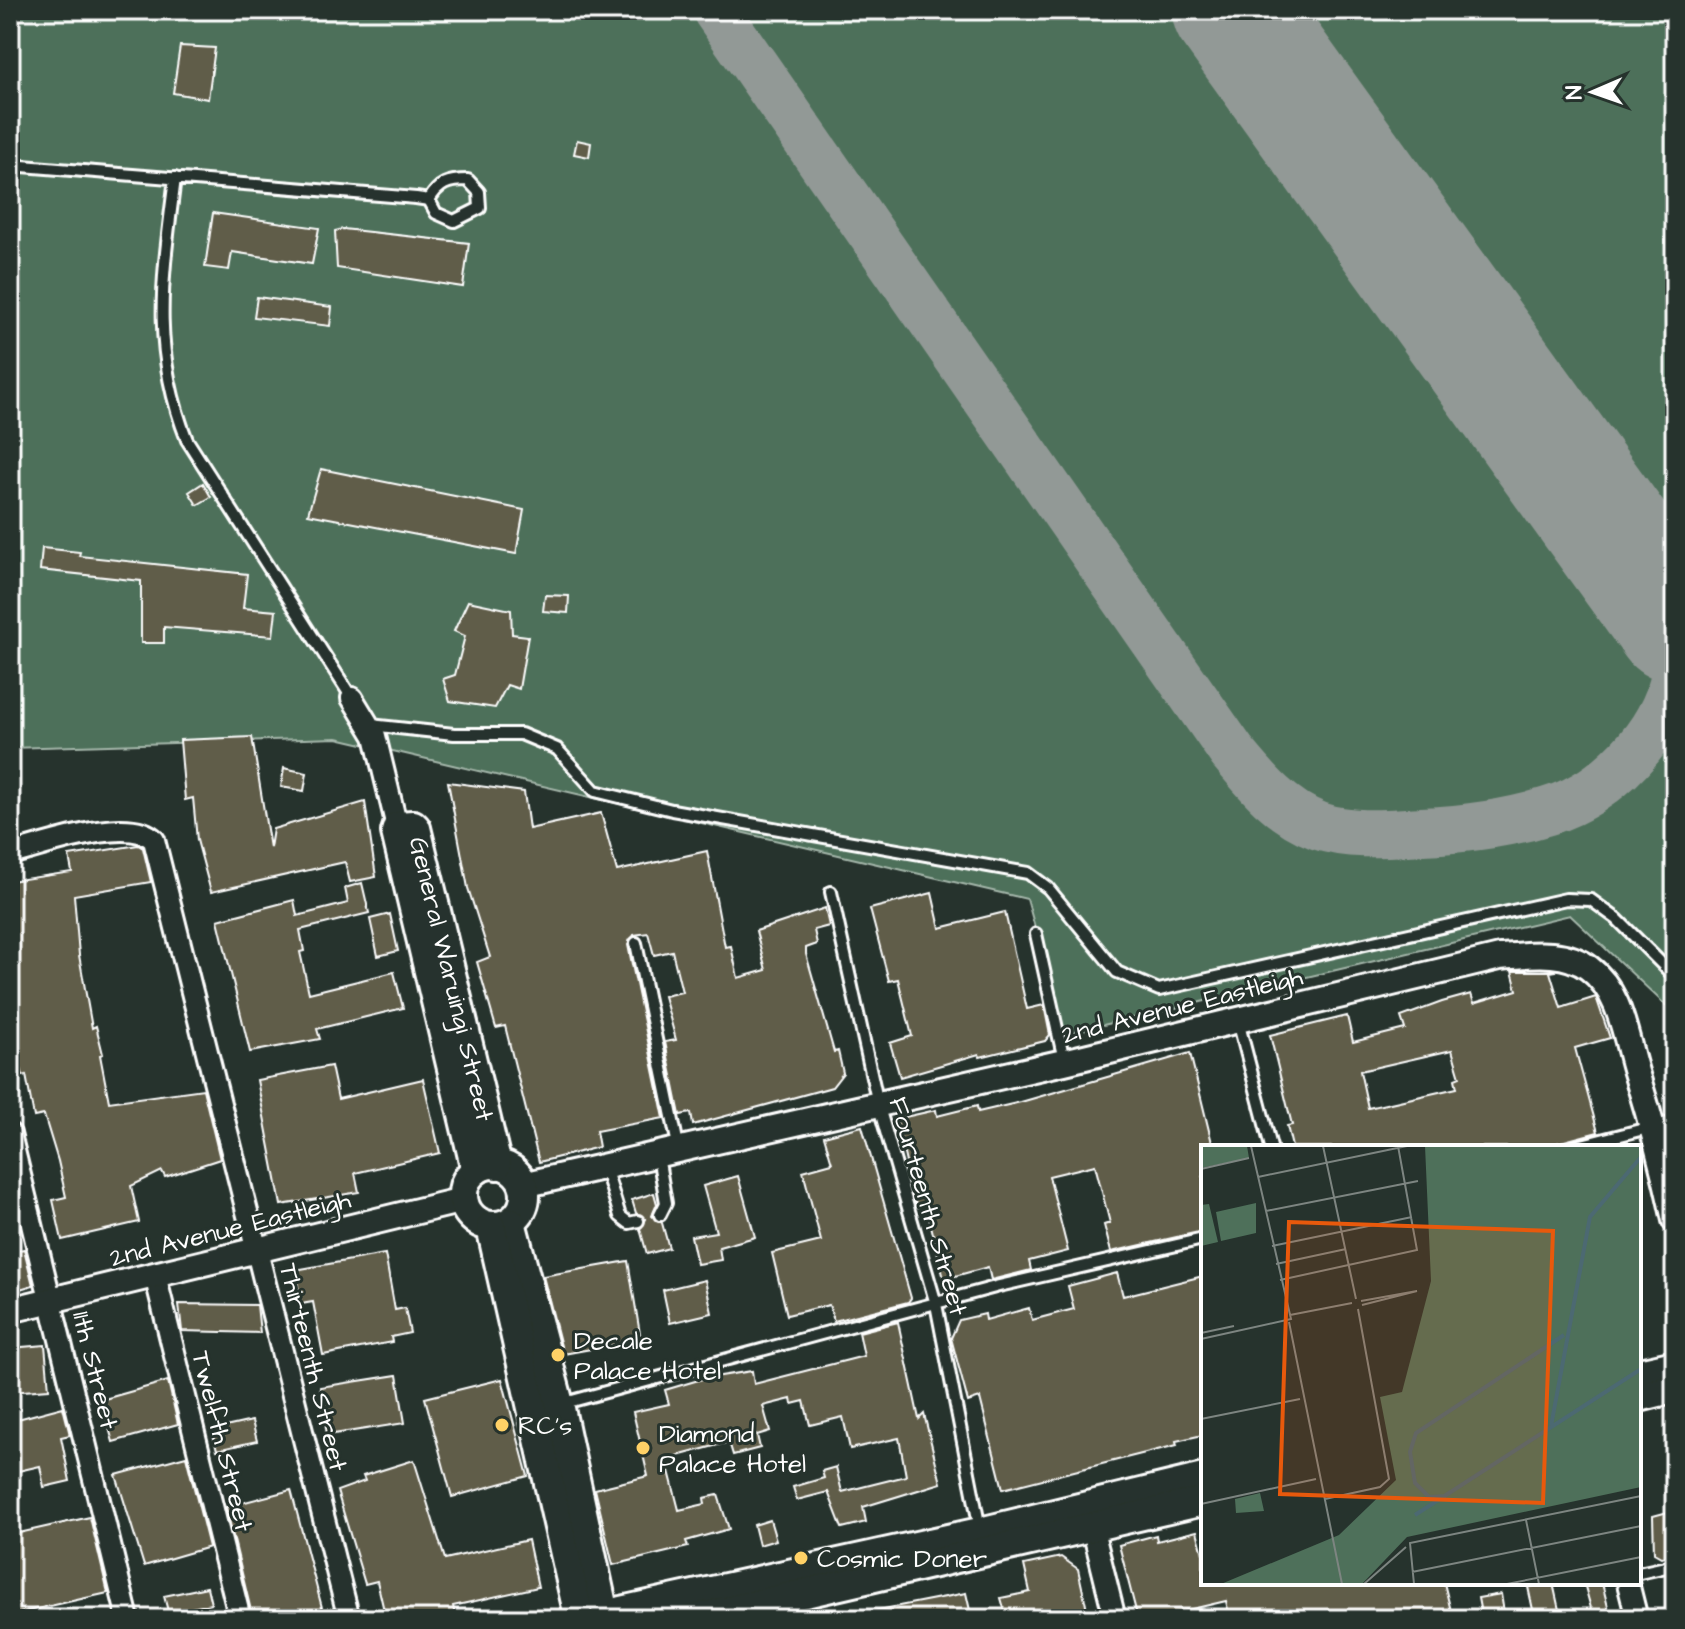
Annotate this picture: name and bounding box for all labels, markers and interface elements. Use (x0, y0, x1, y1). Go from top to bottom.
north arrow (1553, 52, 1633, 132)
text: N (1559, 85, 1590, 100)
street label: General Waruingi Street (400, 833, 503, 1125)
street label: 2nd Avenue Eastleigh (1058, 959, 1307, 1055)
street label: Fourteenth Street (880, 1093, 977, 1320)
inset map (1201, 1145, 1641, 1585)
street label: 2nd Avenue Eastleigh (106, 1182, 355, 1278)
street label: Thirteenth Street (270, 1260, 356, 1475)
street label: 11th Street (63, 1307, 127, 1434)
place label: Decale Palace Hotel (574, 1323, 721, 1389)
marker: Decale Palace Hotel (549, 1346, 567, 1364)
street label: Twelfth Street (182, 1347, 262, 1536)
place label: RC's (518, 1408, 572, 1444)
marker: RC's (493, 1416, 511, 1434)
place label: Diamond Palace Hotel (659, 1416, 806, 1482)
marker: Diamond Palace Hotel (634, 1439, 652, 1457)
place label: Cosmic Doner (817, 1541, 987, 1577)
marker: Cosmic Doner (792, 1549, 810, 1567)

